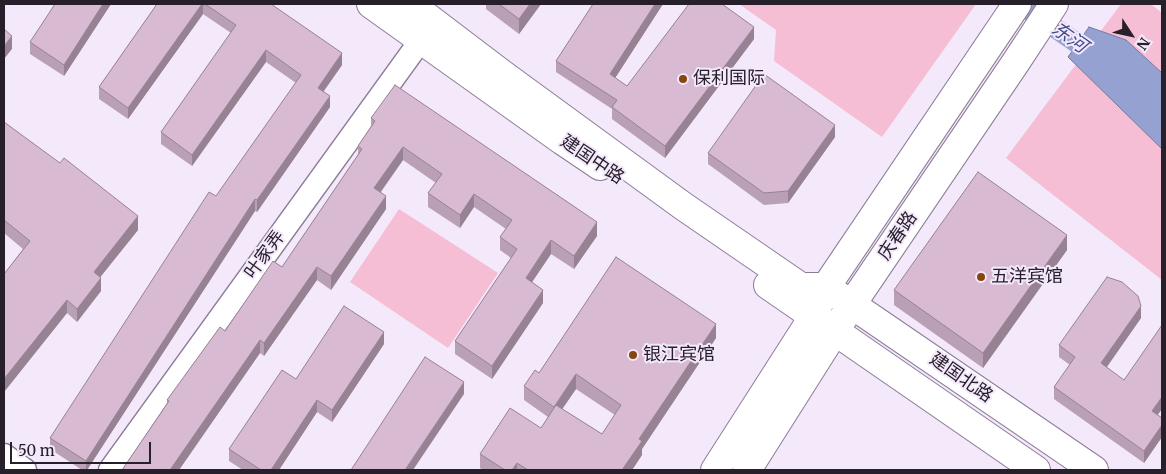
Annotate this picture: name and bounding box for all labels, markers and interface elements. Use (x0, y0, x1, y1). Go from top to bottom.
north arrow (1106, 10, 1156, 60)
water label: 东河 (1047, 18, 1091, 58)
text: N (1133, 34, 1154, 53)
place label: 保利国际 (693, 68, 765, 90)
marker: 保利国际 (677, 73, 689, 85)
street label: 建国中路 (556, 131, 628, 189)
street label: 庆春路 (874, 208, 922, 264)
street label: 叶家弄 (240, 227, 290, 283)
place label: 五洋宾馆 (991, 266, 1063, 288)
marker: 五洋宾馆 (975, 271, 987, 283)
place label: 银江宾馆 (643, 344, 715, 366)
marker: 银江宾馆 (627, 349, 639, 361)
street label: 建国北路 (925, 349, 997, 407)
scale bar (12, 432, 154, 464)
text: 50 m (18, 441, 55, 460)

